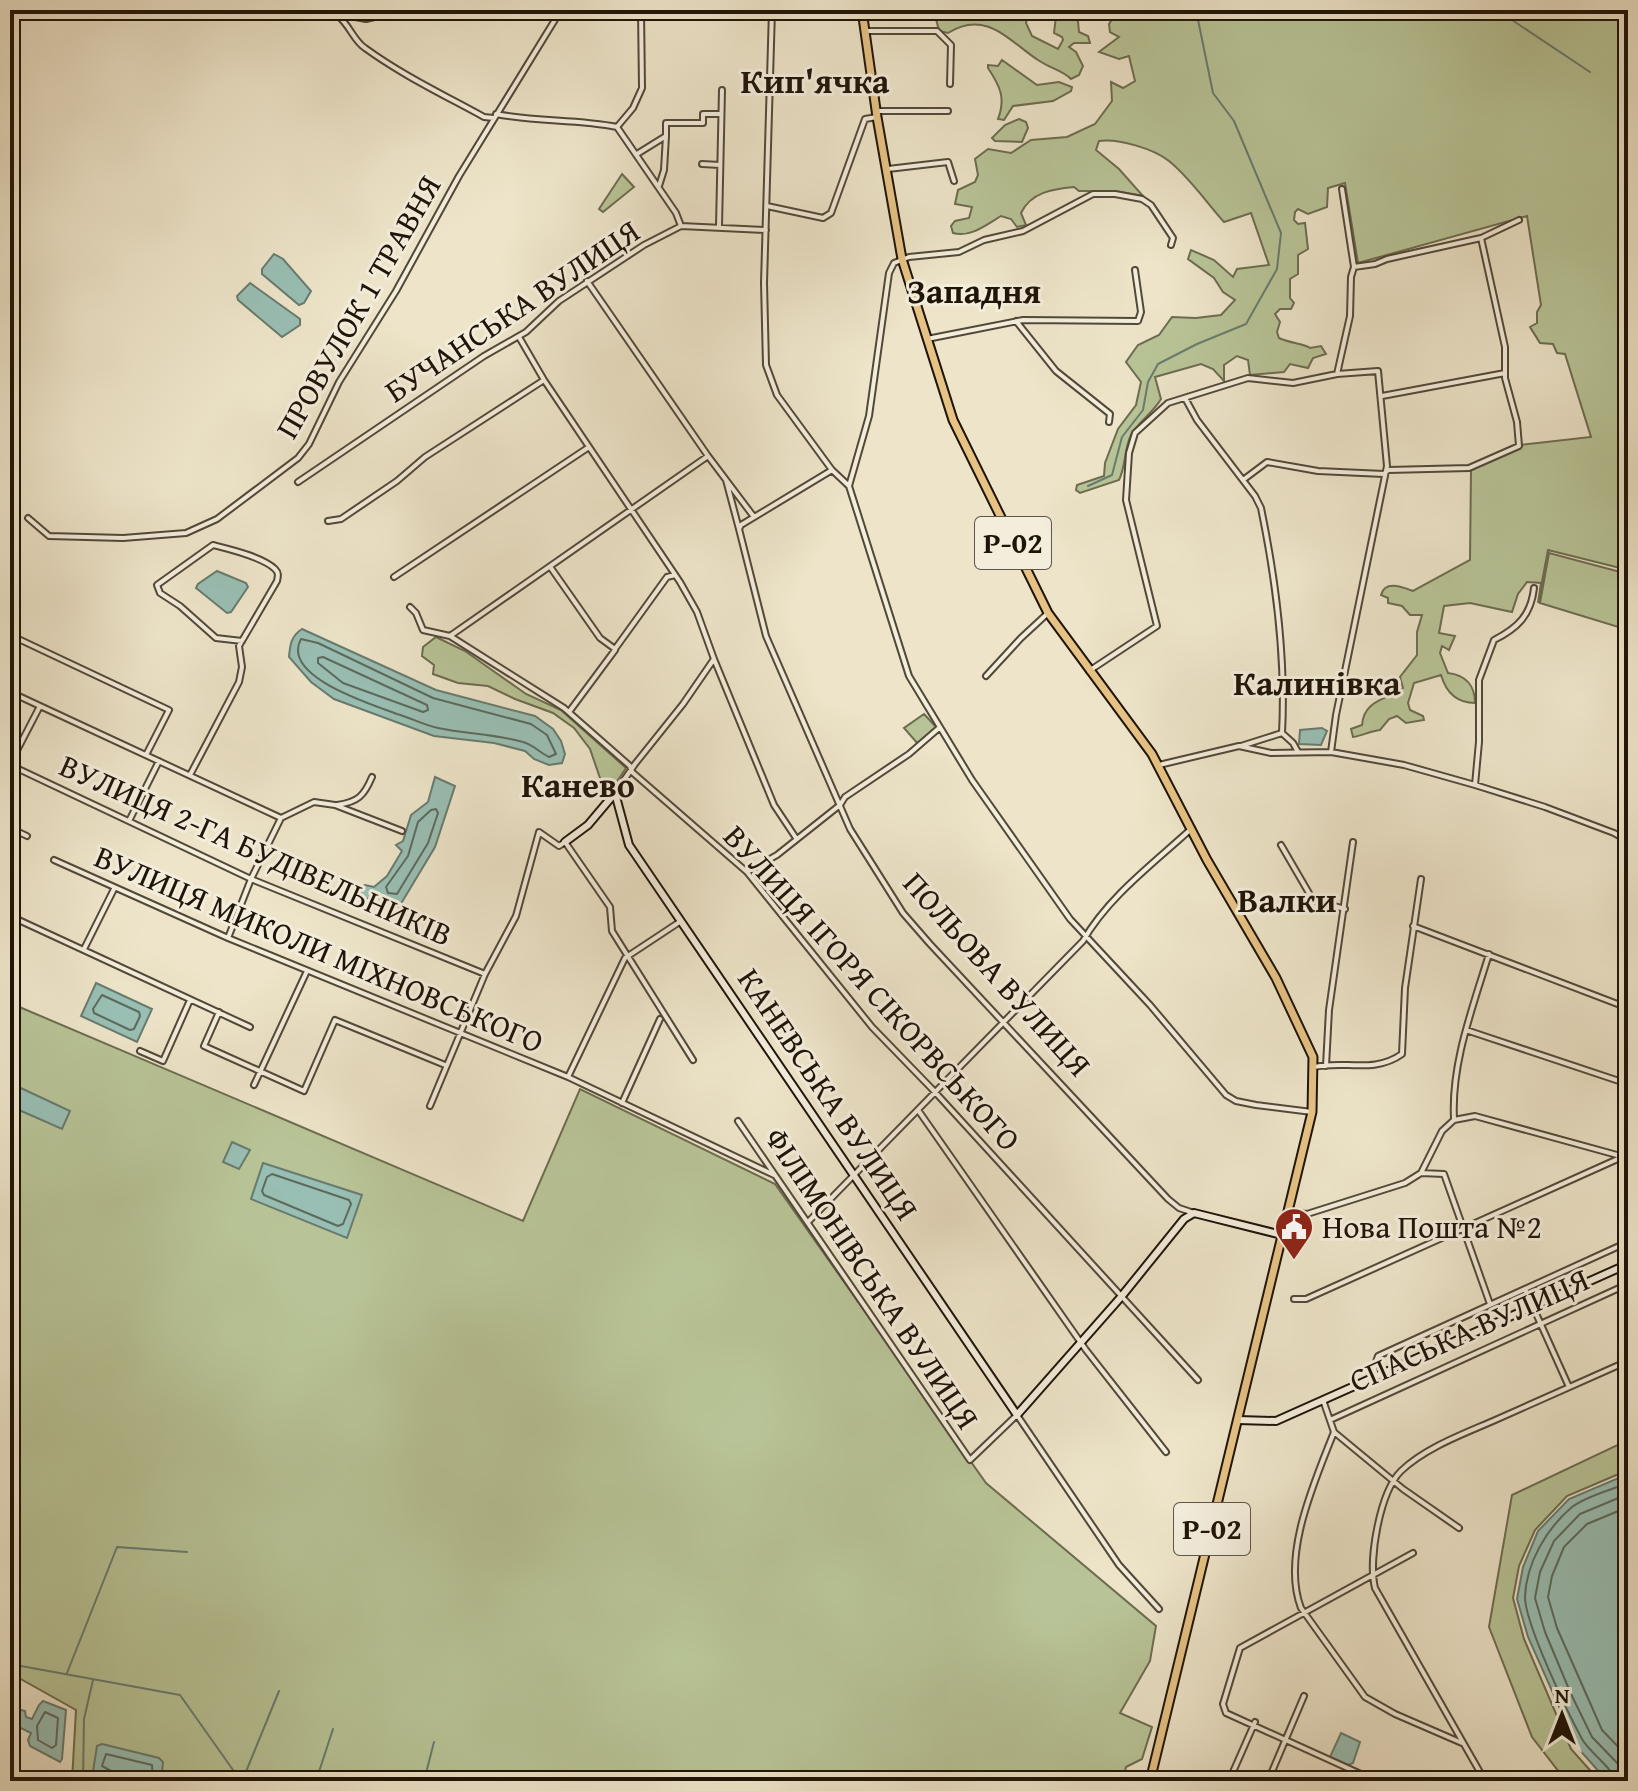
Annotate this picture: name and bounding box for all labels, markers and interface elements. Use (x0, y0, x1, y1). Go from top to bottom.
district label: Кип'ячка (741, 56, 890, 105)
street label: ПРОВУЛОК 1 ТРАВНЯ (263, 166, 452, 447)
street label: БУЧАНСЬКА ВУЛИЦЯ (375, 208, 649, 413)
district label: Западня (907, 266, 1041, 315)
road number: Р-02 (975, 517, 1051, 569)
district label: Калинівка (1233, 658, 1401, 707)
street label: ВУЛИЦЯ 2-ГА БУДІВЕЛЬНИКІВ (52, 742, 460, 957)
district label: Канево (521, 760, 635, 809)
street label: ВУЛИЦЯ ІГОРЯ СІКОРВСЬКОГО (713, 814, 1032, 1161)
street label: ВУЛИЦЯ МИКОЛИ МІХНОВСЬКОГО (87, 832, 551, 1065)
street label: ПОЛЬОВА ВУЛИЦЯ (893, 861, 1102, 1087)
district label: Валки (1237, 875, 1337, 924)
street label: КАНЕВСЬКА ВУЛИЦЯ (726, 958, 930, 1229)
street label: ФІЛІМОНІВСЬКА ВУЛИЦЯ (754, 1117, 991, 1438)
place label: Нова Пошта №2 (1322, 1203, 1542, 1250)
public building icon: Нова Пошта №2 (1273, 1206, 1315, 1261)
street label: СПАСЬКА ВУЛИЦЯ (1342, 1256, 1596, 1403)
road number: Р-02 (1174, 1503, 1250, 1555)
north arrow (1522, 1675, 1602, 1755)
text: N (1555, 1679, 1570, 1711)

